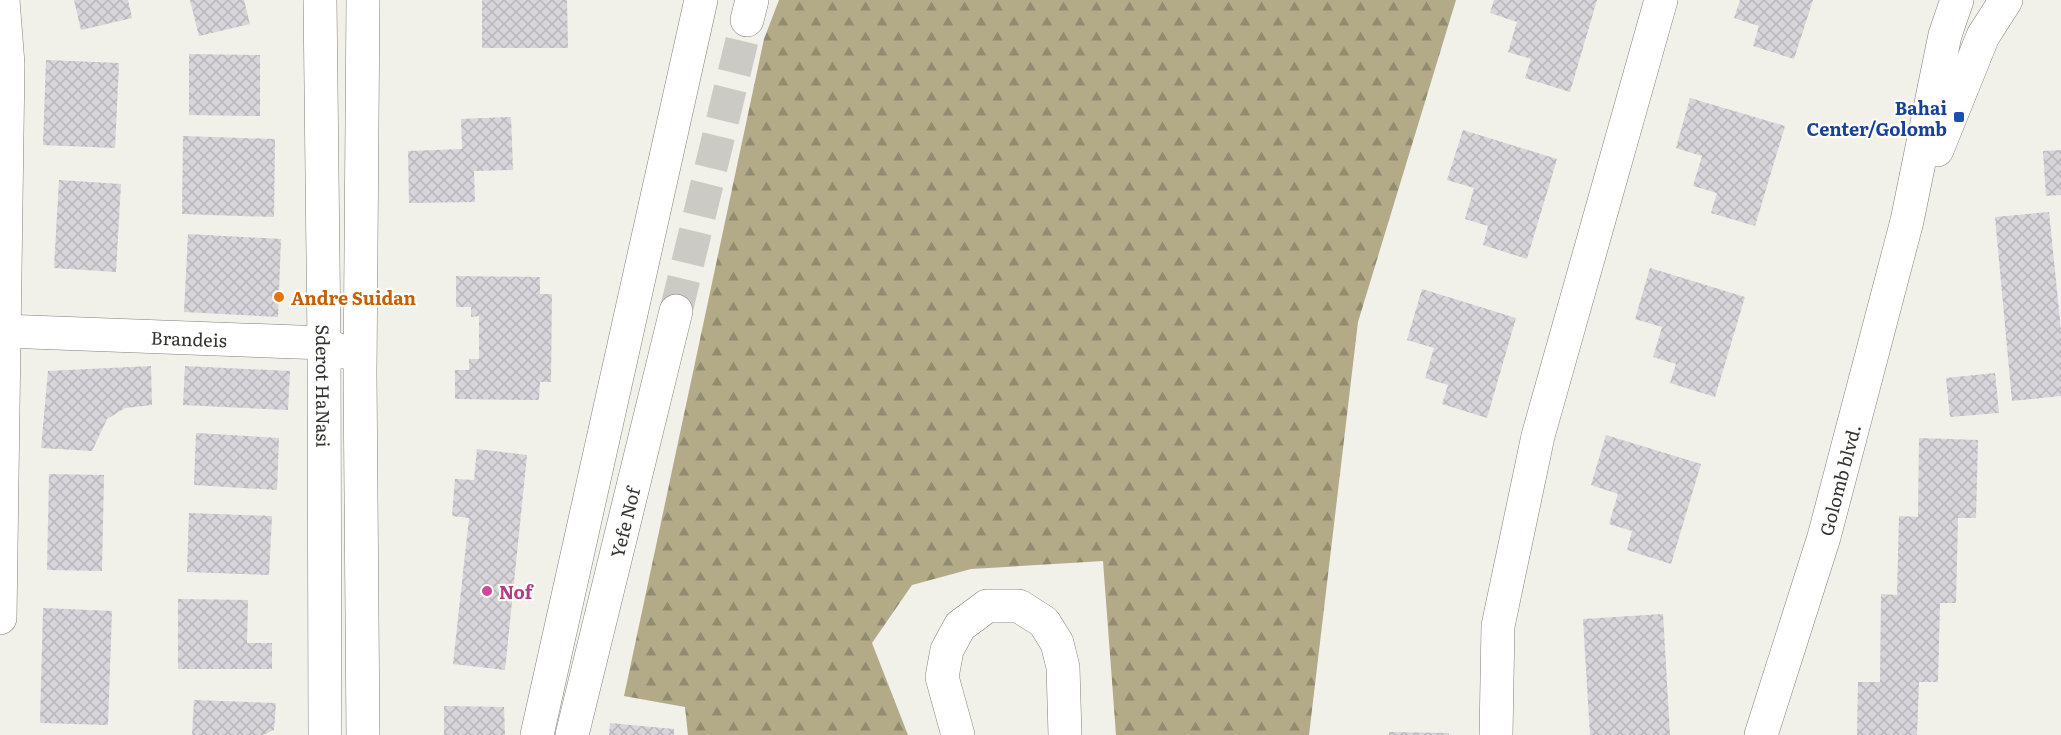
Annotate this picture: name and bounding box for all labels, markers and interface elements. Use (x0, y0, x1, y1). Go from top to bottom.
place label: Bahai Center/Golomb (1807, 94, 1947, 142)
marker: Bahai Center/Golomb (1952, 110, 1966, 124)
place label: Andre Suidan (291, 284, 416, 311)
marker: Andre Suidan (272, 290, 286, 304)
street label: Brandeis (150, 323, 227, 353)
street label: Sderot HaNasi (310, 324, 338, 447)
street label: Golomb blvd. (1811, 421, 1867, 539)
street label: Yefe Nof (602, 482, 646, 560)
place label: Nof (499, 578, 535, 605)
marker: Nof (480, 584, 494, 598)

